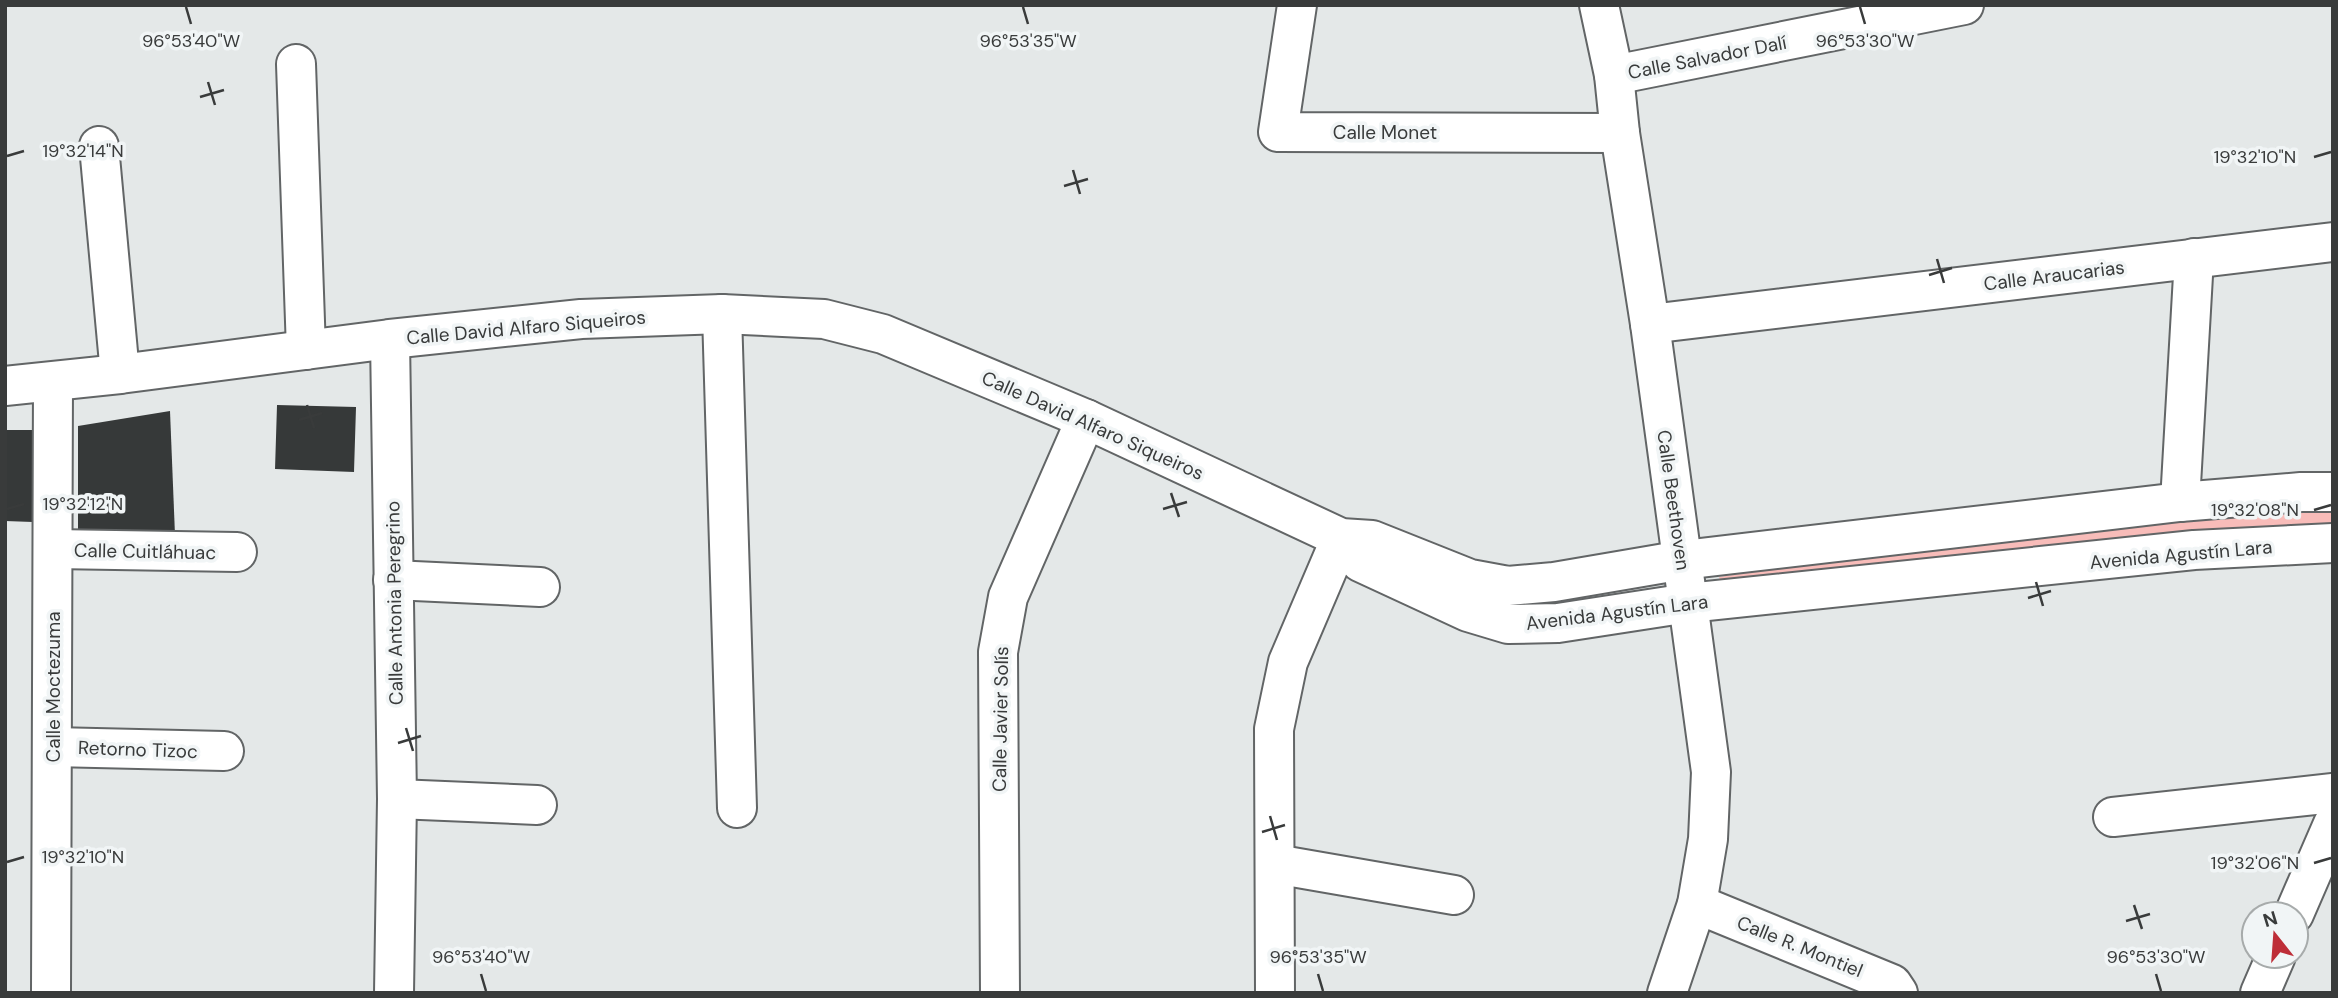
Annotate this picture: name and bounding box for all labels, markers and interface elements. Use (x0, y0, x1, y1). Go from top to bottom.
text: 96°53'40"W (142, 29, 240, 53)
text: 96°53'35"W (979, 29, 1077, 53)
text: 96°53'30"W (1816, 29, 1914, 53)
street label: Calle Salvador Dalí (1626, 30, 1789, 85)
street label: Calle Monet (1333, 120, 1437, 145)
text: 19°32'14"N (42, 139, 124, 163)
text: 19°32'10"N (2214, 145, 2296, 169)
street label: Calle Araucarias (1982, 254, 2126, 297)
street label: Calle David Alfaro Siqueiros (405, 305, 647, 350)
street label: Calle David Alfaro Siqueiros (978, 365, 1208, 486)
street label: Calle Beethoven (1651, 428, 1696, 572)
text: 19°32'12"N (43, 492, 123, 516)
text: 19°32'08"N (2211, 498, 2299, 522)
street label: Calle Antonia Peregrino (380, 501, 409, 705)
street label: Avenida Agustín Lara (2089, 534, 2273, 575)
street label: Calle Cuitláhuac (74, 538, 216, 565)
street label: Avenida Agustín Lara (1525, 589, 1710, 636)
street label: Calle Moctezuma (41, 612, 66, 762)
street label: Calle Javier Solís (987, 646, 1014, 792)
street label: Retorno Tizoc (78, 735, 198, 764)
text: 19°32'10"N (42, 845, 124, 869)
text: 19°32'06"N (2211, 851, 2299, 875)
north arrow (2240, 900, 2310, 970)
text: N (2260, 905, 2280, 933)
street label: Calle R. Montiel (1733, 910, 1866, 983)
text: 96°53'40"W (432, 945, 530, 969)
text: 96°53'35"W (1269, 945, 1367, 969)
text: 96°53'30"W (2107, 945, 2205, 969)

